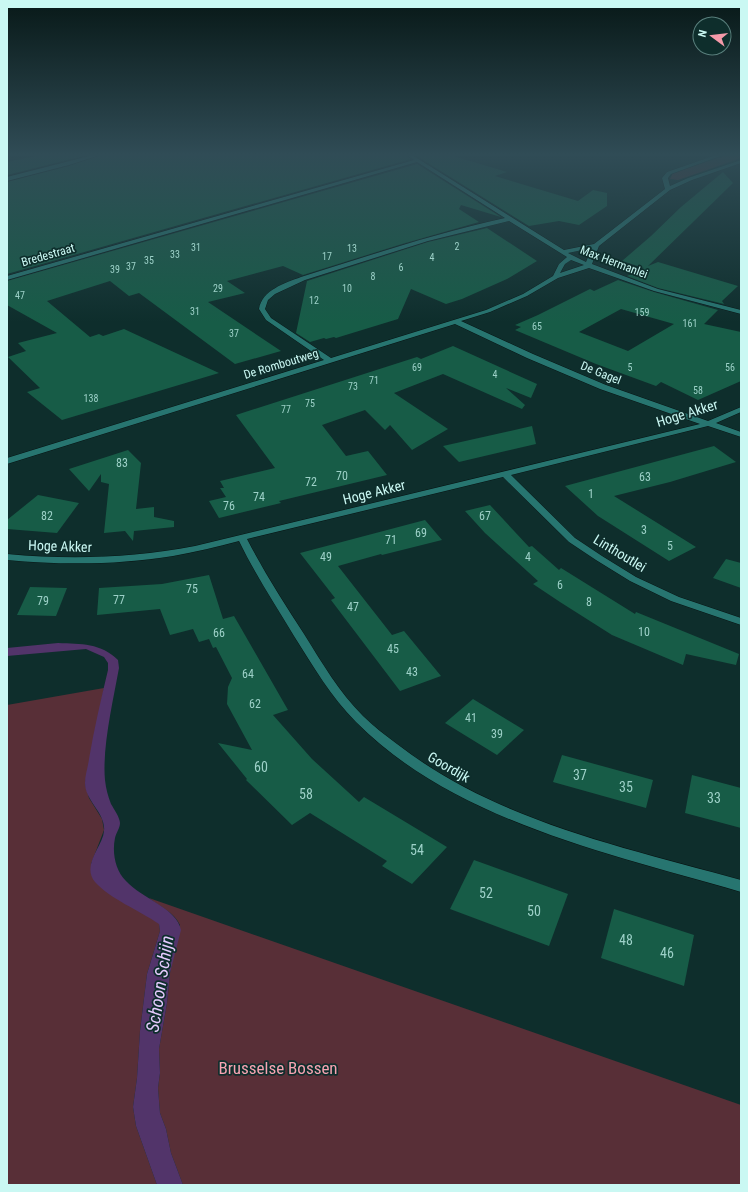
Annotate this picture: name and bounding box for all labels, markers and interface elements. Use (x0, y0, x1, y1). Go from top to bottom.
north arrow (692, 16, 732, 56)
text: N (696, 28, 710, 38)
street label: Bredestraat (20, 241, 77, 269)
house number: 2 (455, 241, 460, 252)
house number: 31 (191, 242, 201, 253)
house number: 13 (347, 243, 357, 254)
street label: Max Hermanlei (578, 243, 650, 281)
house number: 33 (170, 249, 180, 260)
house number: 17 (322, 251, 332, 262)
house number: 4 (430, 252, 435, 263)
house number: 35 (144, 255, 154, 266)
house number: 37 (126, 261, 136, 272)
house number: 6 (399, 262, 404, 273)
house number: 39 (110, 264, 120, 275)
house number: 8 (371, 271, 376, 282)
house number: 29 (213, 283, 223, 294)
house number: 10 (342, 283, 352, 294)
house number: 47 (15, 290, 25, 301)
house number: 12 (309, 295, 319, 306)
house number: 31 (190, 306, 200, 317)
house number: 159 (635, 307, 649, 318)
house number: 161 (683, 318, 697, 329)
house number: 65 (532, 321, 542, 332)
house number: 37 (229, 328, 239, 339)
street label: De Romboutweg (242, 346, 320, 382)
street label: De Gagel (579, 359, 623, 387)
house number: 69 (412, 362, 422, 373)
house number: 5 (628, 362, 633, 373)
house number: 56 (725, 362, 735, 373)
house number: 4 (493, 369, 498, 380)
house number: 71 (369, 375, 379, 386)
house number: 73 (348, 381, 358, 392)
house number: 58 (693, 385, 703, 396)
house number: 138 (84, 393, 98, 404)
street label: Hoge Akker (654, 396, 720, 430)
house number: 75 (305, 398, 315, 409)
house number: 77 (281, 404, 291, 415)
house number: 83 (116, 456, 128, 470)
house number: 70 (336, 469, 348, 483)
house number: 63 (639, 470, 651, 484)
house number: 72 (305, 475, 317, 489)
street label: Hoge Akker (341, 477, 407, 507)
house number: 1 (588, 487, 594, 501)
house number: 74 (253, 490, 265, 504)
house number: 76 (223, 499, 235, 513)
house number: 82 (41, 509, 53, 523)
house number: 67 (479, 509, 491, 523)
house number: 3 (641, 523, 647, 537)
house number: 69 (415, 526, 427, 540)
street label: Linthoutlei (591, 531, 649, 575)
house number: 71 (385, 533, 397, 547)
street label: Hoge Akker (28, 537, 92, 555)
house number: 5 (667, 539, 673, 553)
house number: 49 (320, 550, 332, 564)
house number: 4 (525, 550, 531, 564)
house number: 6 (557, 578, 563, 592)
house number: 75 (186, 582, 198, 596)
house number: 77 (113, 593, 125, 607)
house number: 79 (37, 594, 49, 608)
house number: 8 (586, 595, 592, 609)
house number: 47 (347, 600, 359, 614)
house number: 10 (638, 625, 650, 639)
house number: 66 (213, 626, 225, 640)
house number: 45 (387, 642, 399, 656)
house number: 43 (406, 665, 418, 679)
house number: 64 (242, 667, 254, 681)
house number: 62 (249, 697, 261, 711)
house number: 41 (465, 711, 477, 725)
house number: 39 (491, 727, 503, 741)
street label: Goordijk (425, 749, 474, 786)
house number: 60 (254, 759, 268, 775)
house number: 37 (573, 767, 587, 783)
house number: 35 (619, 779, 633, 795)
house number: 58 (299, 786, 313, 802)
house number: 33 (707, 790, 721, 806)
house number: 54 (410, 842, 424, 858)
house number: 52 (479, 885, 493, 901)
house number: 50 (527, 903, 541, 919)
house number: 48 (619, 932, 633, 948)
water label: Schoon Schijn (142, 934, 178, 1034)
house number: 46 (660, 945, 674, 961)
park label: Brusselse Bossen (218, 1058, 338, 1078)

